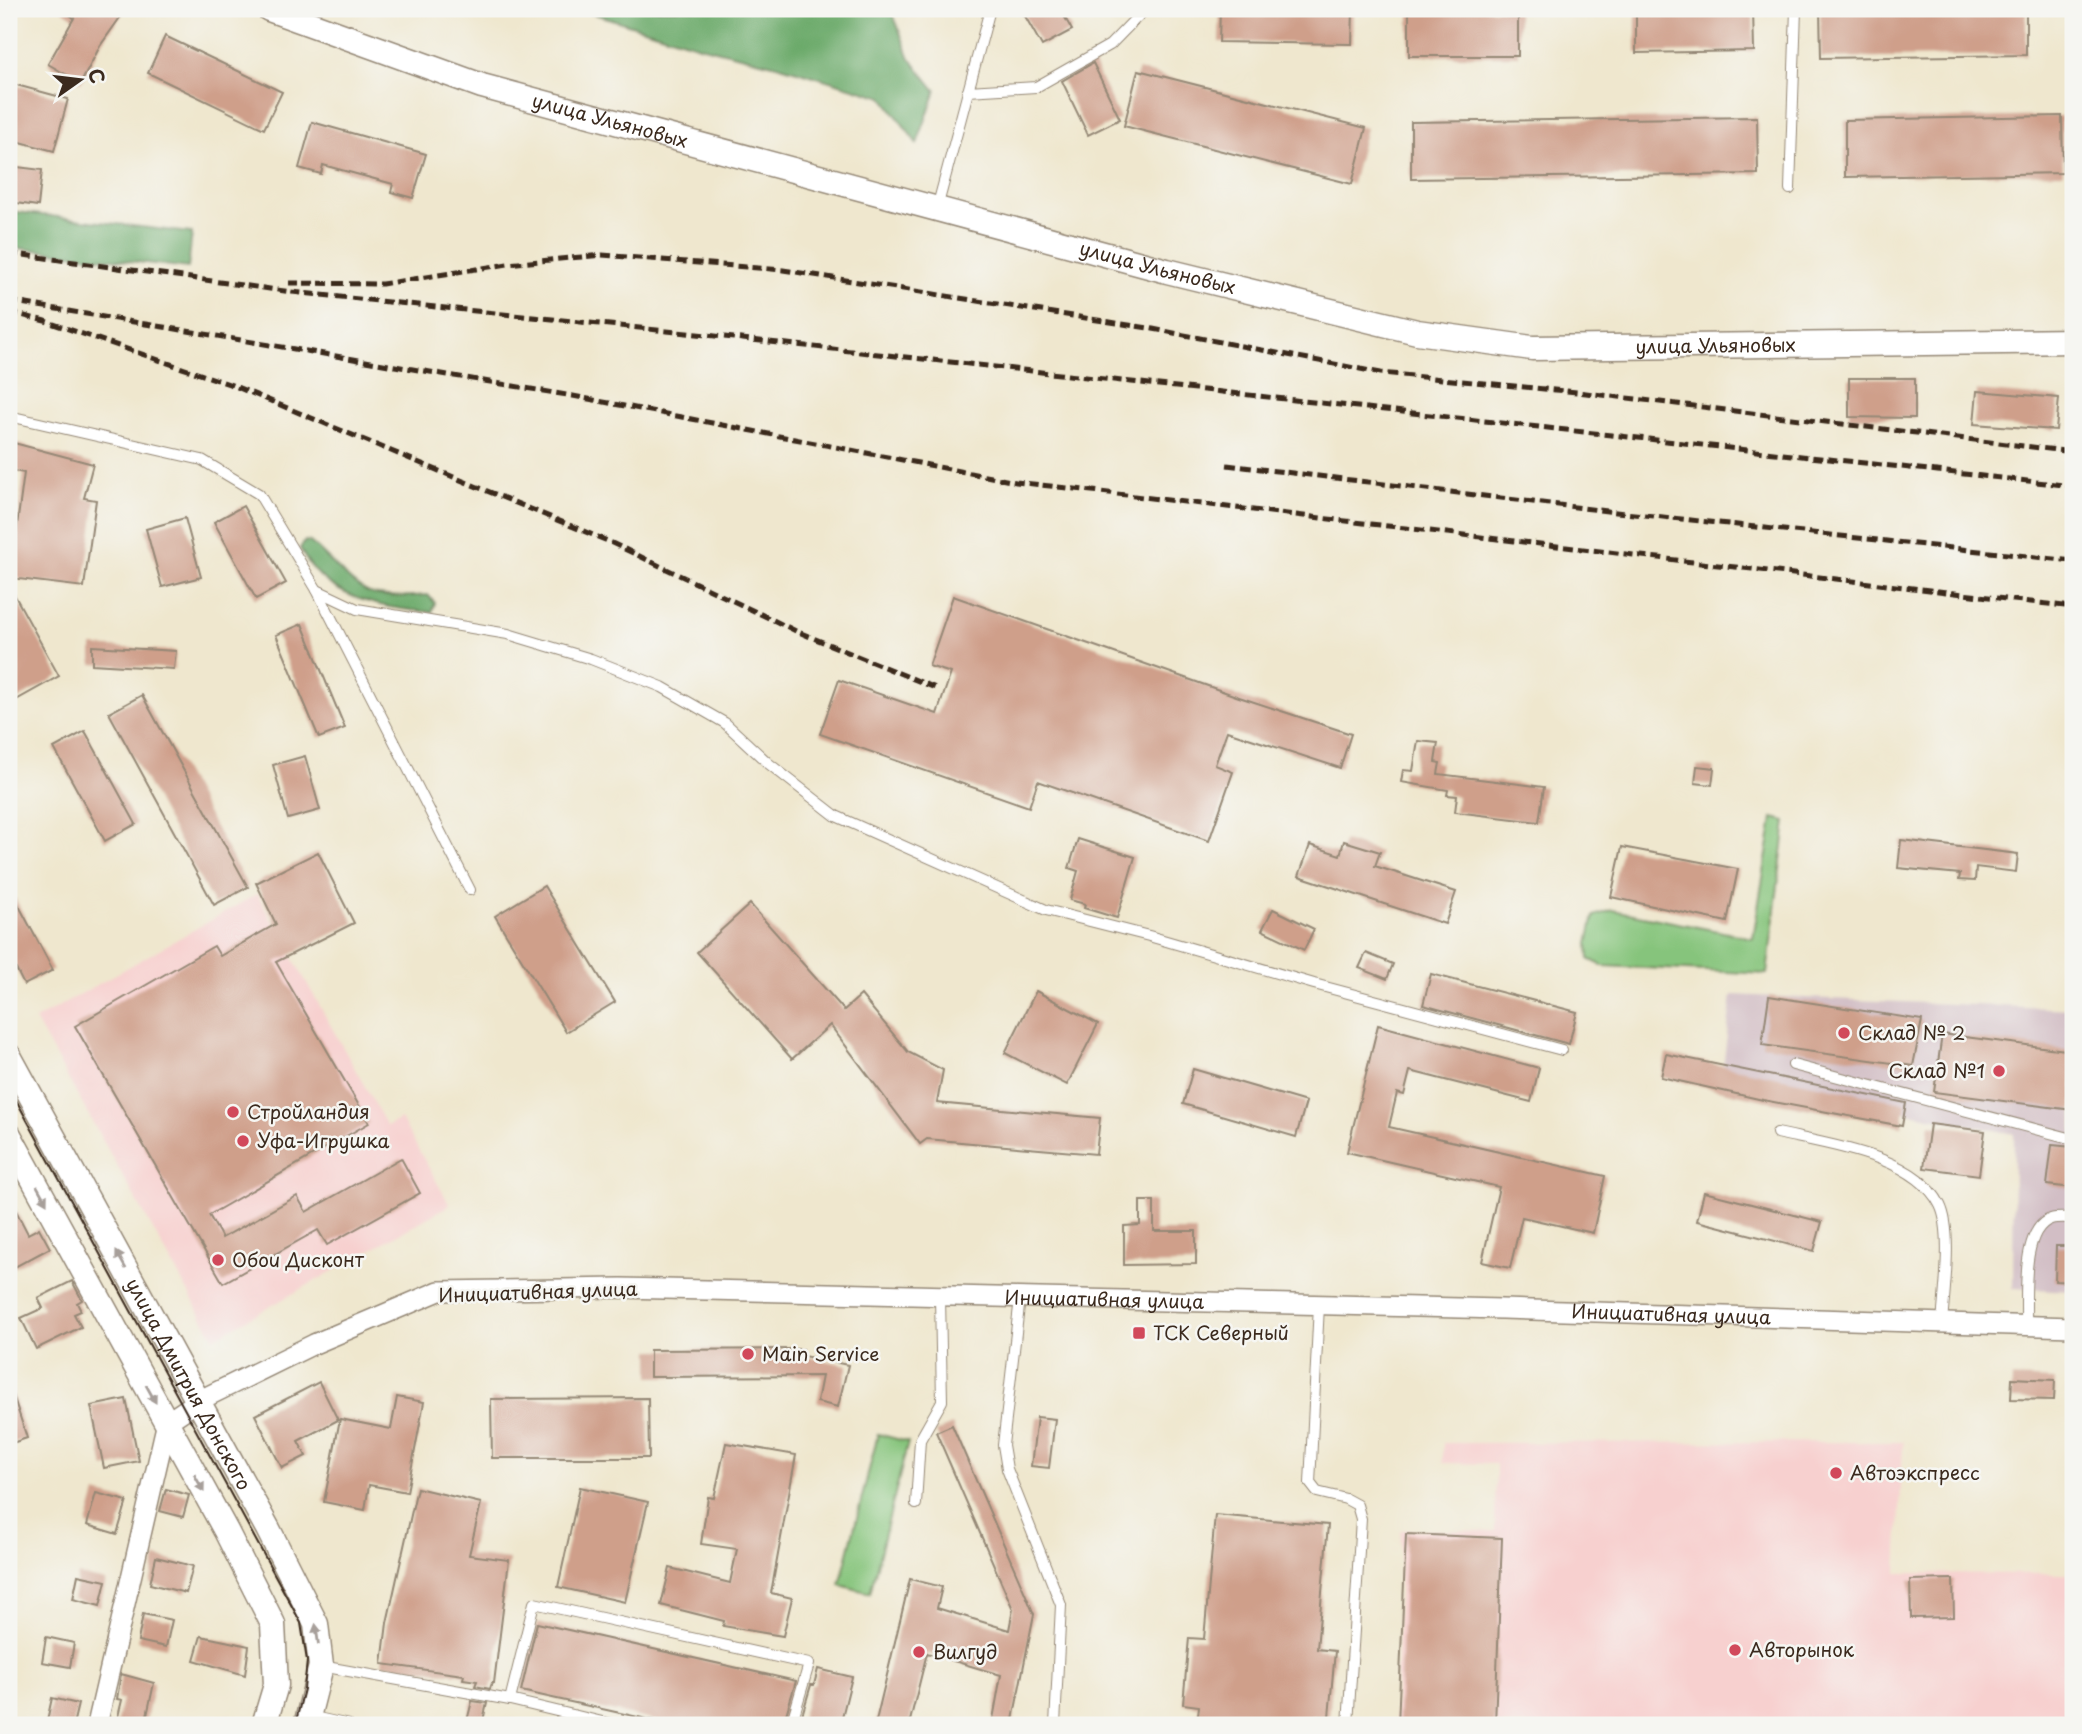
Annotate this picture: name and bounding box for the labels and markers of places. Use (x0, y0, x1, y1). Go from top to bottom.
place label: Склад № 2 (1858, 1018, 1966, 1046)
marker: Склад № 2 (1836, 1025, 1852, 1041)
place label: Склад №1 (1889, 1056, 1985, 1084)
marker: Склад №1 (1991, 1063, 2007, 1079)
place label: Стройландия (247, 1097, 370, 1125)
marker: Стройландия (225, 1104, 241, 1120)
place label: Уфа-Игрушка (257, 1126, 390, 1154)
marker: Уфа-Игрушка (235, 1133, 251, 1149)
place label: Обои Дисконт (232, 1245, 365, 1273)
marker: Обои Дисконт (210, 1252, 226, 1268)
place label: ТСК Северный (1153, 1318, 1289, 1346)
marker: ТСК Северный (1131, 1325, 1147, 1341)
place label: Main Service (762, 1339, 879, 1367)
marker: Main Service (740, 1346, 756, 1362)
place label: Автоэкспресс (1850, 1458, 1980, 1486)
marker: Автоэкспресс (1828, 1465, 1844, 1481)
place label: Авторынок (1749, 1635, 1855, 1663)
place label: Вилгуд (933, 1637, 997, 1665)
marker: Авторынок (1727, 1642, 1743, 1658)
marker: Вилгуд (911, 1644, 927, 1660)

